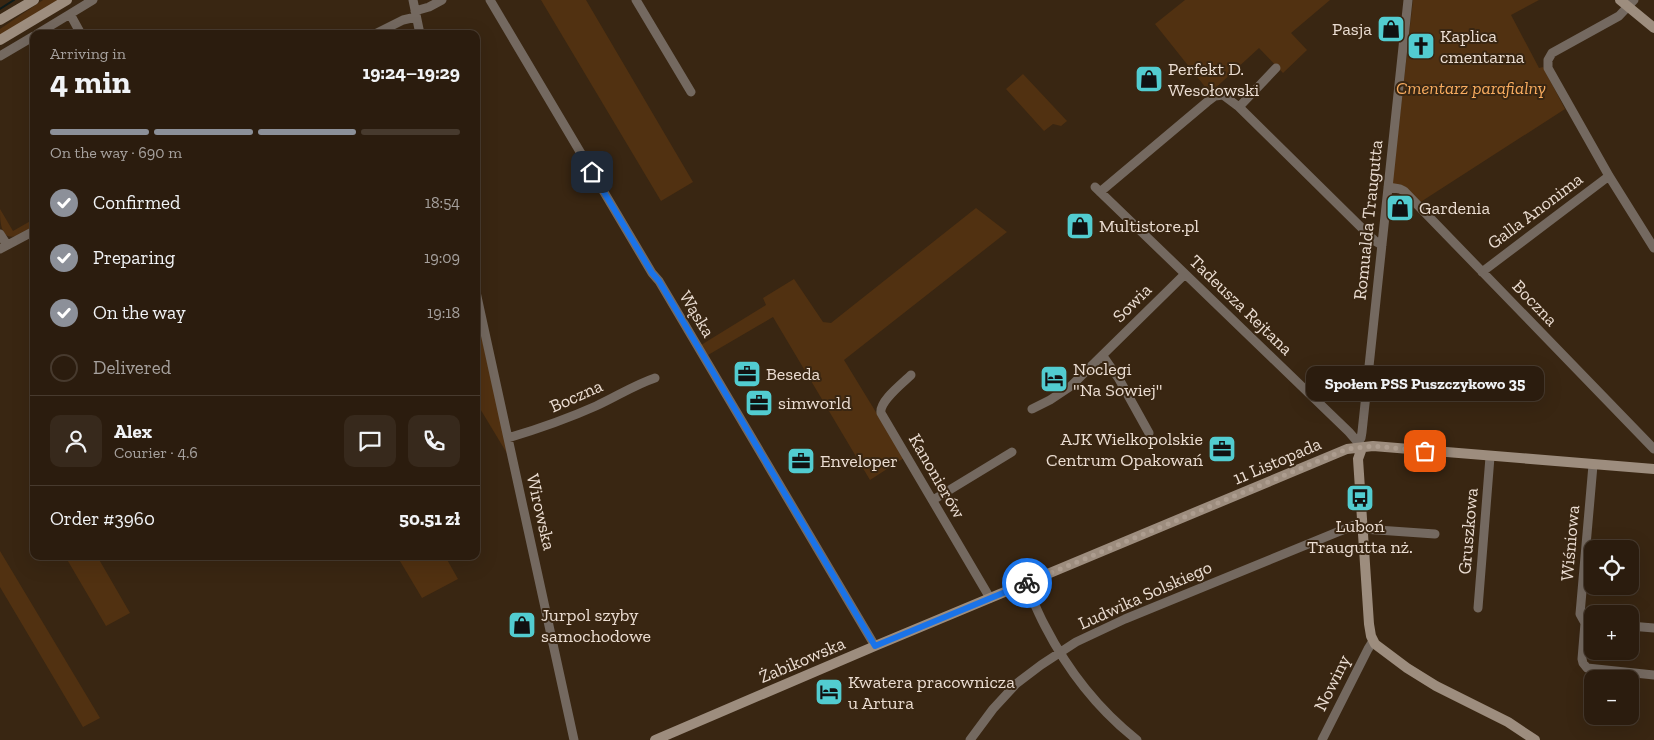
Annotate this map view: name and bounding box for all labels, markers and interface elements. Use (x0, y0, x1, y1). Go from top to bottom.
shop icon: Pasja (1376, 14, 1406, 44)
place label: Pasja (1332, 18, 1372, 40)
place label: Kaplica cmentarna (1440, 25, 1525, 68)
church icon: Kaplica cmentarna (1406, 31, 1436, 61)
text: Arriving in (50, 44, 126, 63)
place label: Perfekt D. Wesołowski (1168, 58, 1259, 101)
text: 19:24–19:29 (362, 61, 460, 84)
text: 4 min (50, 63, 131, 101)
shop icon: Perfekt D. Wesołowski (1134, 64, 1164, 94)
park label: Cmentarz parafialny (1396, 77, 1546, 99)
street label: Romualda Traugutta (1349, 139, 1387, 301)
text: On the way · 690 m (50, 143, 182, 162)
pin (571, 151, 613, 193)
icon: home (578, 158, 606, 186)
street label: Galla Anonima (1483, 168, 1587, 254)
icon: check (50, 189, 78, 217)
text: Confirmed (93, 191, 180, 214)
text: 18:54 (425, 193, 460, 212)
shop icon: Gardenia (1385, 193, 1415, 223)
place label: Gardenia (1419, 197, 1490, 219)
shop icon: Multistore.pl (1065, 211, 1095, 241)
place label: Multistore.pl (1099, 215, 1199, 237)
icon: check (50, 244, 78, 272)
text: Preparing (93, 246, 175, 269)
text: 19:09 (424, 248, 460, 267)
street label: Tadeusza Rejtana (1185, 250, 1297, 360)
street label: Boczna (1508, 275, 1562, 331)
street label: Sowia (1108, 279, 1156, 327)
street label: Wąska (675, 287, 720, 342)
icon: check (50, 299, 78, 327)
text: On the way (93, 301, 186, 324)
text: 19:18 (427, 303, 460, 322)
text: Delivered (93, 356, 171, 379)
place label: Noclegi "Na Sowiej" (1073, 358, 1162, 401)
office icon: Beseda (732, 359, 762, 389)
place label: Beseda (766, 363, 821, 385)
hotel icon: Noclegi "Na Sowiej" (1039, 364, 1069, 394)
callout: Społem PSS Puszczykowo 35 (1306, 366, 1544, 401)
street label: Boczna (546, 374, 606, 417)
text: Społem PSS Puszczykowo 35 (1325, 374, 1525, 393)
office icon: simworld (744, 388, 774, 418)
place label: simworld (778, 392, 851, 414)
button: person (50, 415, 102, 467)
button: chat (344, 415, 396, 467)
button: phone (408, 415, 460, 467)
text: Alex (114, 420, 152, 443)
place label: AJK Wielkopolskie Centrum Opakowań (1046, 428, 1204, 471)
street label: Kanonierów (904, 430, 970, 522)
pin (1404, 430, 1446, 472)
street label: 11 Listopada (1230, 432, 1325, 489)
office icon: AJK Wielkopolskie Centrum Opakowań (1207, 434, 1237, 464)
icon: bag (1411, 437, 1439, 465)
text: Courier · 4.6 (114, 443, 198, 462)
office icon: Enveloper (786, 446, 816, 476)
place label: Enveloper (820, 450, 898, 472)
street label: Wirowska (522, 472, 561, 553)
bus stop icon: Luboń Traugutta nż. (1345, 483, 1375, 513)
street label: Gruszkowa (1453, 486, 1483, 575)
street label: Wiśniowa (1556, 504, 1584, 582)
text: Order #3960 (50, 507, 155, 530)
text: 50.51 zł (399, 507, 460, 530)
place label: Luboń Traugutta nż. (1307, 515, 1413, 558)
map controls (1584, 540, 1639, 725)
button: locate (1584, 540, 1639, 595)
street label: Ludwika Solskiego (1075, 556, 1215, 634)
courier (1002, 558, 1052, 608)
icon: bike (1013, 569, 1041, 597)
place label: Jurpol szyby samochodowe (541, 604, 651, 647)
button: + (1584, 605, 1639, 660)
shop icon: Jurpol szyby samochodowe (507, 610, 537, 640)
street label: Żabikowska (756, 632, 849, 688)
street label: Nowiny (1309, 651, 1355, 715)
button: − (1584, 670, 1639, 725)
place label: Kwatera pracownicza u Artura (848, 671, 1015, 714)
hotel icon: Kwatera pracownicza u Artura (814, 677, 844, 707)

